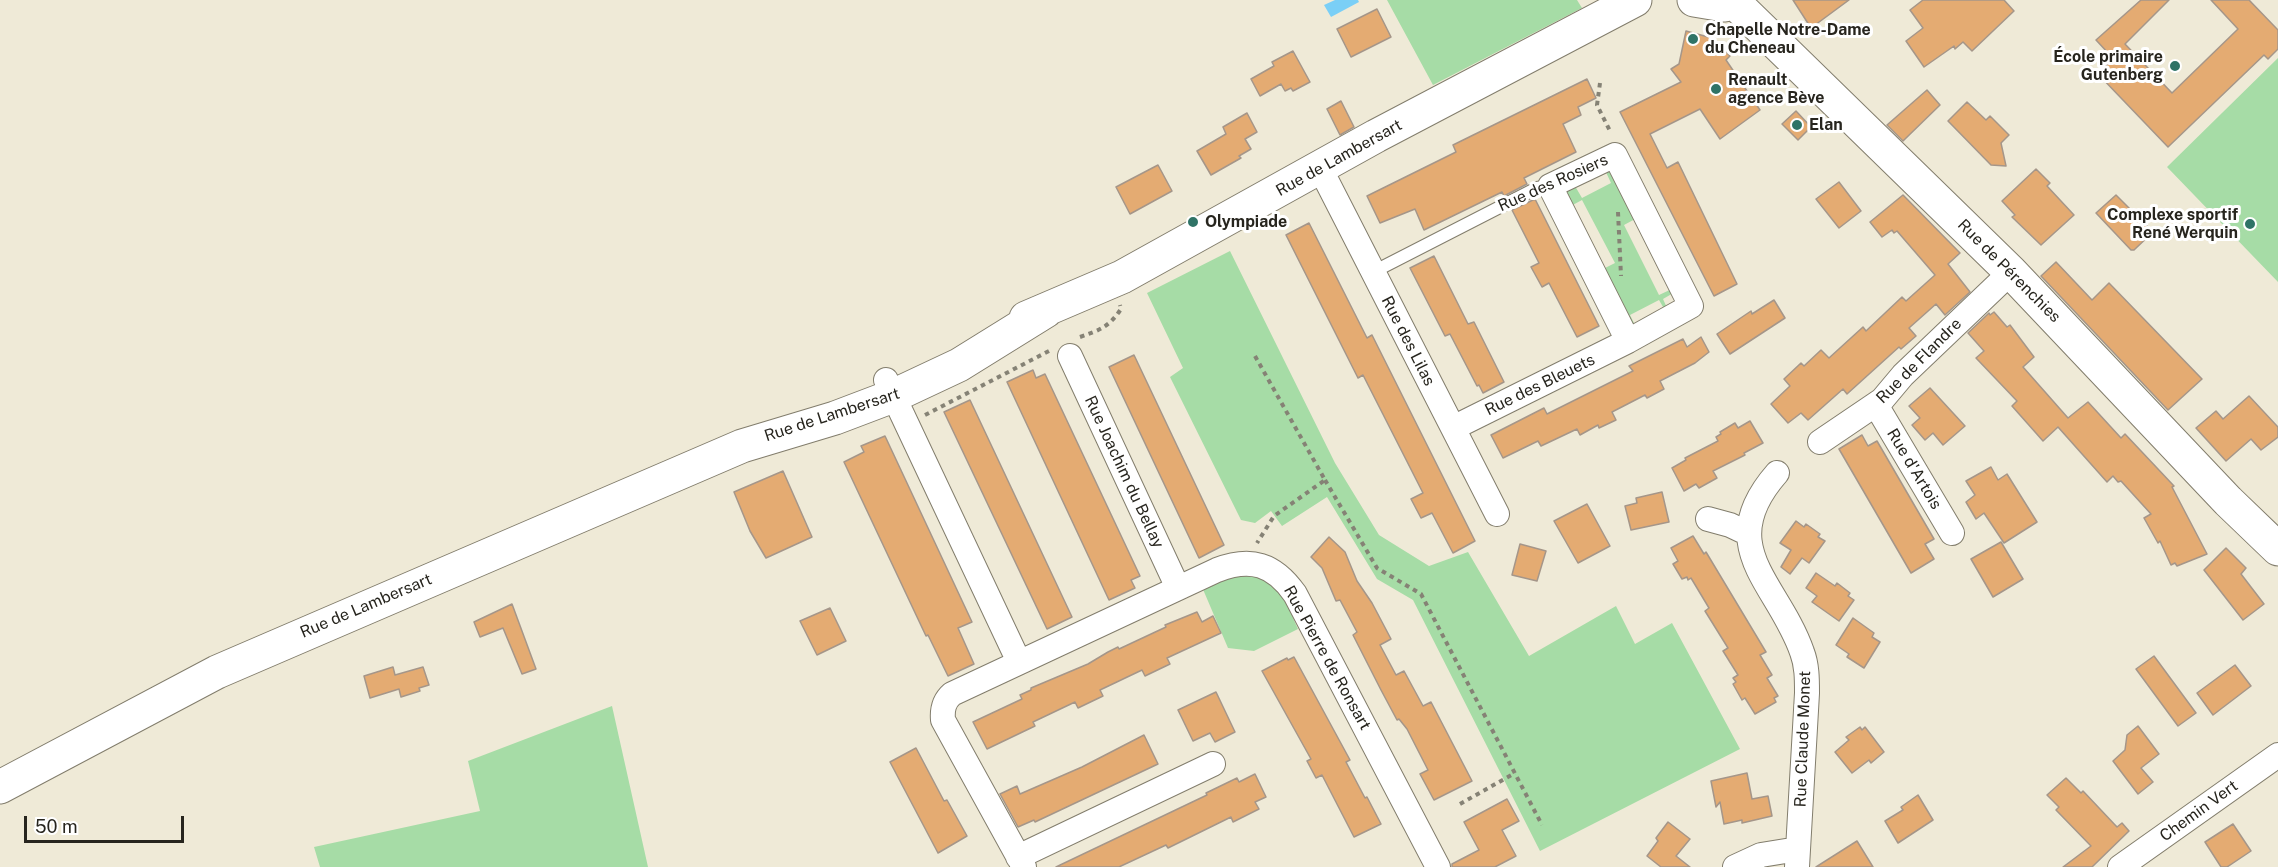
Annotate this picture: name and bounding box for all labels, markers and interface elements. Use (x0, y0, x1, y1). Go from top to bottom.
place label: Chapelle Notre-Dame du Cheneau (1705, 20, 1871, 58)
marker: Chapelle Notre-Dame du Cheneau (1686, 32, 1700, 46)
place label: École primaire Gutenberg (2053, 47, 2163, 85)
marker: École primaire Gutenberg (2168, 59, 2182, 73)
place label: Renault agence Bève (1728, 70, 1825, 108)
marker: Renault agence Bève (1709, 82, 1723, 96)
street label: Rue de Lambersart (1273, 115, 1405, 201)
place label: Elan (1809, 115, 1843, 135)
marker: Elan (1790, 118, 1804, 132)
street label: Rue des Rosiers (1495, 150, 1611, 216)
place label: Complexe sportif René Werquin (2107, 205, 2238, 243)
place label: Olympiade (1205, 212, 1287, 232)
marker: Olympiade (1186, 215, 1200, 229)
street label: Rue de Pérenchies (1953, 215, 2065, 327)
marker: Complexe sportif René Werquin (2243, 217, 2257, 231)
street label: Rue des Lilas (1377, 293, 1439, 389)
street label: Rue de Flandre (1872, 314, 1966, 408)
street label: Rue des Bleuets (1482, 350, 1598, 420)
street label: Rue de Lambersart (762, 384, 902, 446)
street label: Rue Joachim du Bellay (1080, 393, 1168, 551)
street label: Rue d'Artois (1882, 425, 1946, 513)
street label: Rue de Lambersart (297, 570, 435, 642)
street label: Rue Pierre de Ronsart (1279, 583, 1375, 733)
street label: Rue Claude Monet (1791, 670, 1815, 808)
street label: Chemin Vert (2156, 776, 2242, 846)
scale bar (27, 804, 188, 842)
text: 50 m (35, 816, 78, 837)

